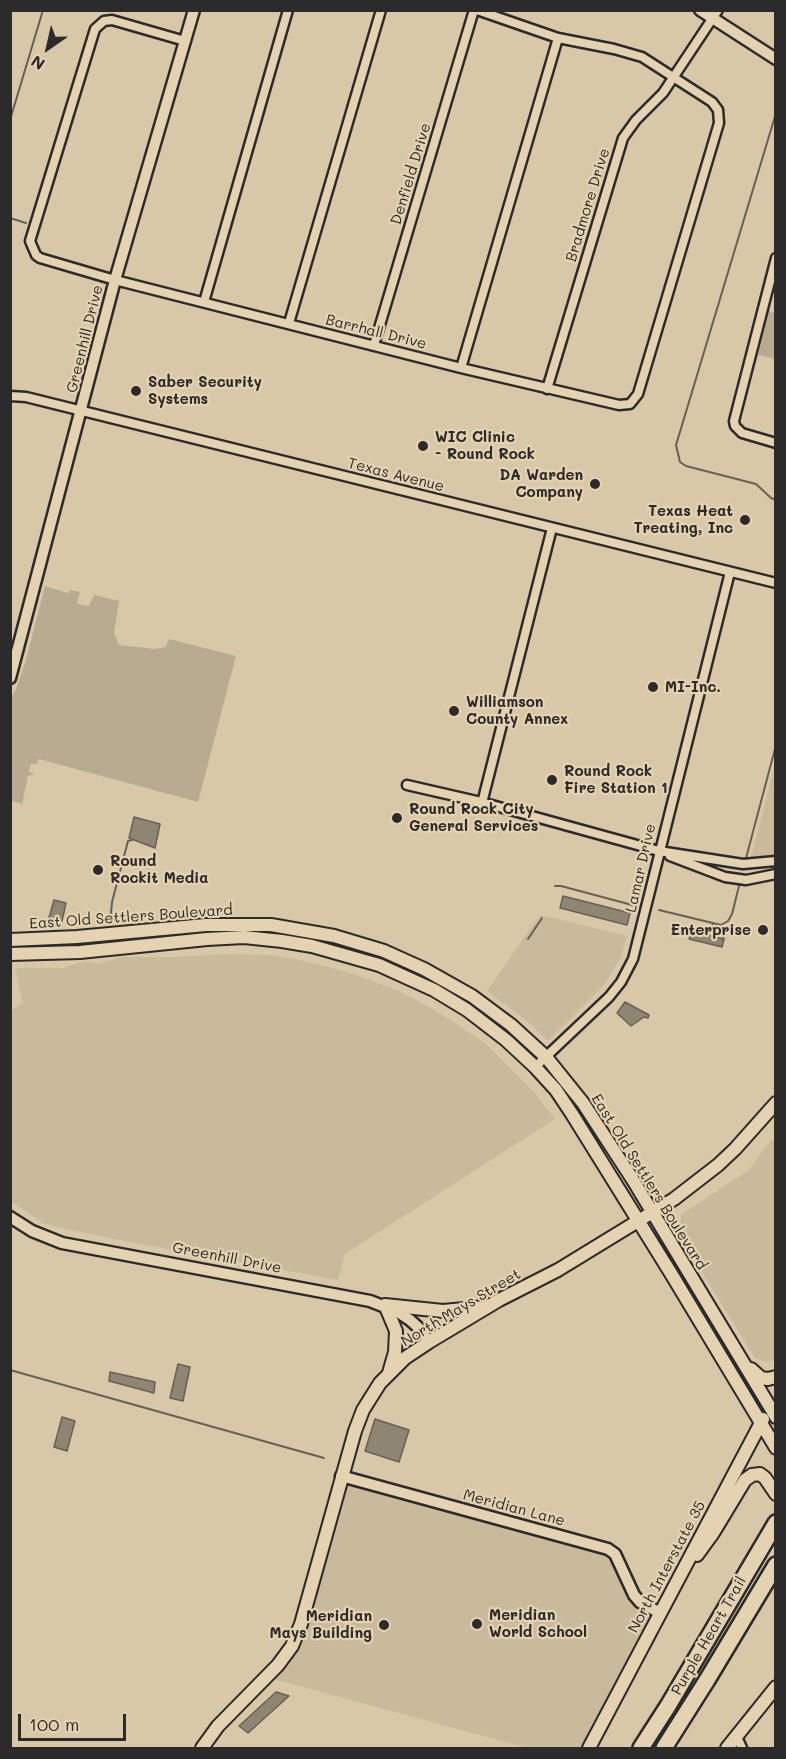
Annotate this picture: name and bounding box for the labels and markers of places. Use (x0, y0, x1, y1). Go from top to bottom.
place label: Saber Security Systems (148, 373, 262, 408)
marker: Saber Security Systems (129, 384, 143, 398)
place label: WIC Clinic - Round Rock (435, 428, 535, 463)
marker: WIC Clinic - Round Rock (416, 439, 430, 453)
place label: DA Warden Company (500, 466, 583, 501)
marker: DA Warden Company (588, 477, 602, 491)
place label: Texas Heat Treating, Inc (634, 502, 733, 537)
marker: Texas Heat Treating, Inc (738, 513, 752, 527)
place label: MI-Inc. (665, 678, 721, 696)
marker: MI-Inc. (646, 680, 660, 694)
place label: Williamson County Annex (466, 693, 568, 728)
marker: Williamson County Annex (447, 704, 461, 718)
place label: Round Rock Fire Station 1 (564, 762, 668, 797)
marker: Round Rock Fire Station 1 (545, 773, 559, 787)
place label: Round Rock City General Services (409, 800, 538, 835)
marker: Round Rock City General Services (390, 811, 404, 825)
place label: Round Rockit Media (110, 852, 209, 887)
marker: Round Rockit Media (91, 863, 105, 877)
place label: Enterprise (671, 921, 751, 939)
marker: Enterprise (756, 923, 770, 937)
place label: Meridian World School (489, 1606, 587, 1641)
place label: Meridian Mays Building (270, 1607, 372, 1642)
marker: Meridian World School (470, 1617, 484, 1631)
marker: Meridian Mays Building (377, 1618, 391, 1632)

